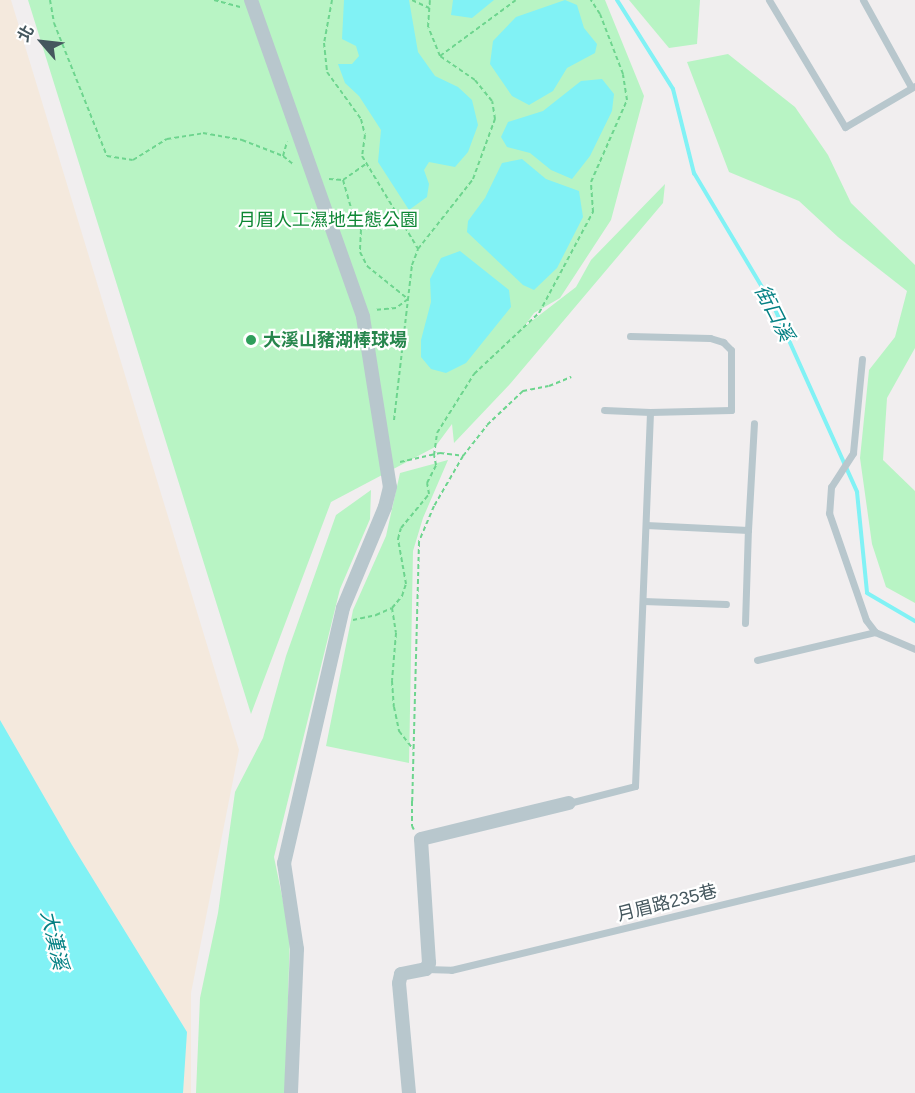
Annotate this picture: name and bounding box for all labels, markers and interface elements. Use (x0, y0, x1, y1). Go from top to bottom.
north arrow (12, 12, 72, 72)
text: 北 (14, 22, 37, 44)
park label: 月眉人工濕地生態公園 (238, 209, 418, 231)
water label: 街口溪 (750, 281, 798, 345)
place label: 大溪山豬湖棒球場 (263, 329, 407, 351)
marker: 大溪山豬湖棒球場 (244, 333, 258, 347)
street label: 月眉路235巷 (615, 880, 719, 926)
water label: 大漢溪 (36, 908, 72, 972)

